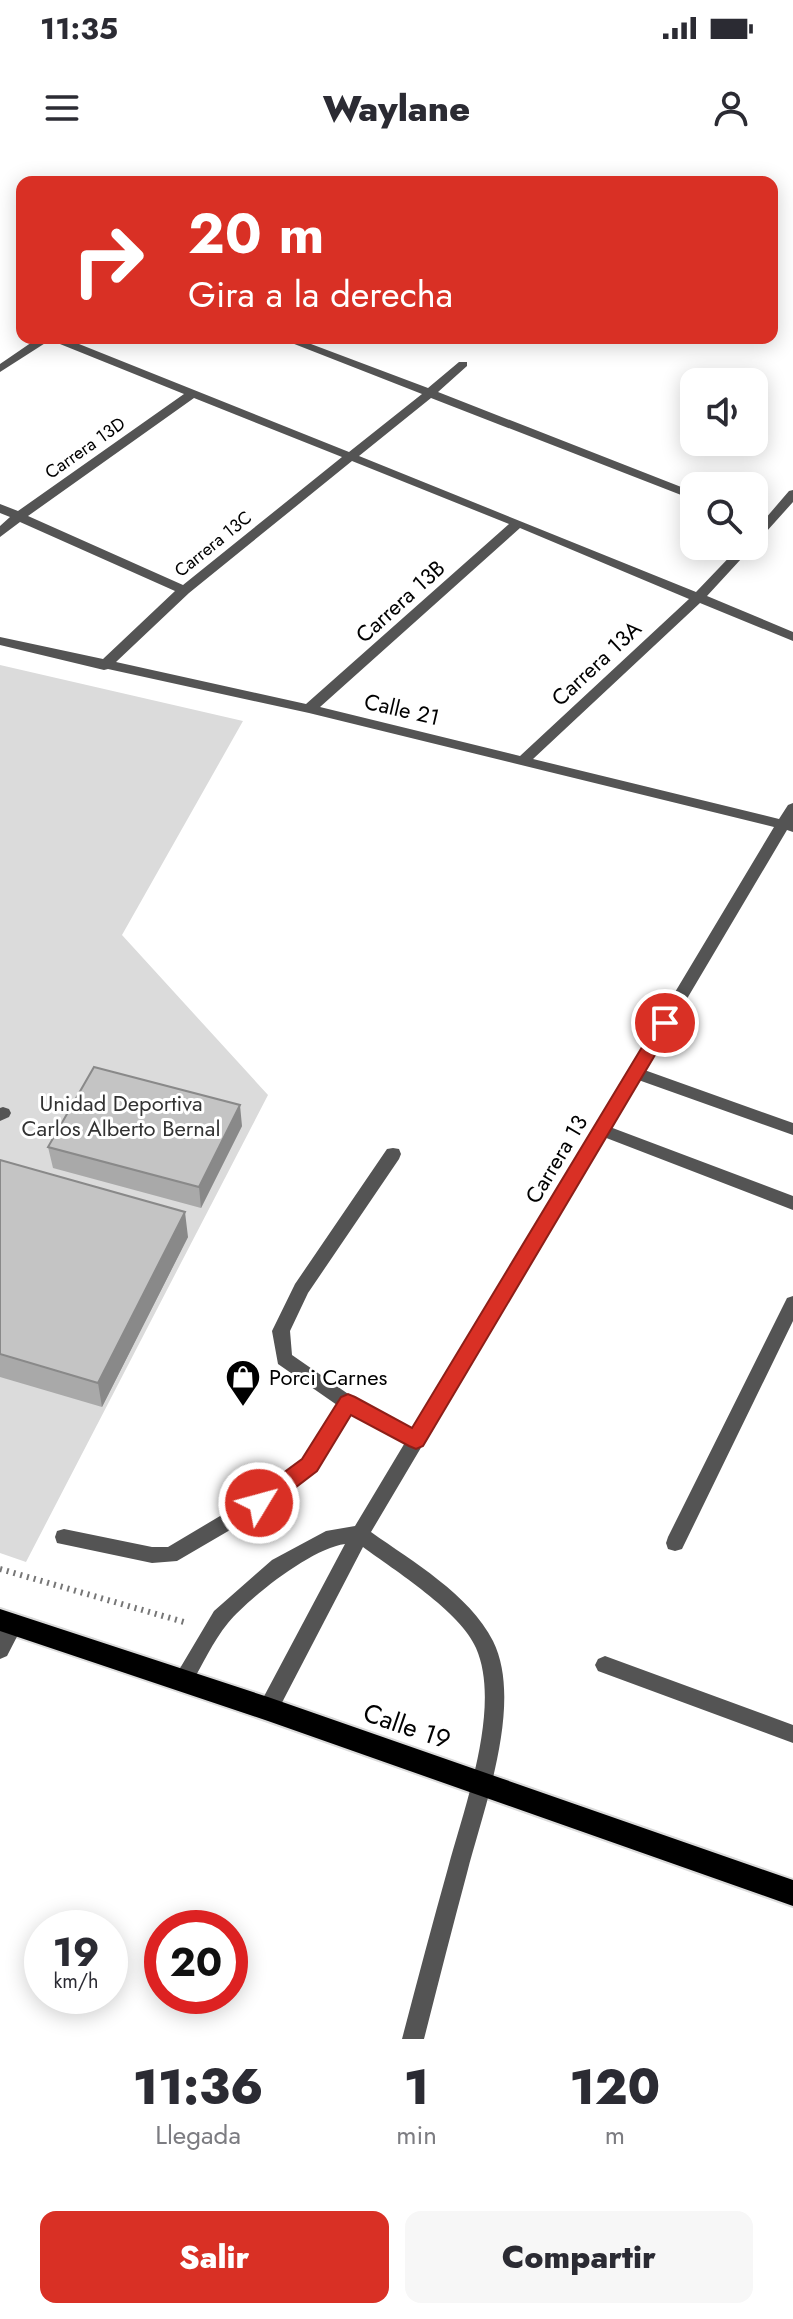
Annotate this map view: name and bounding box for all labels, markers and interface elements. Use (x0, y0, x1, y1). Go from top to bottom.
text: 11:35 (40, 7, 118, 50)
text: Waylane (323, 82, 470, 134)
icon: menu (40, 86, 84, 130)
icon: person (709, 86, 753, 130)
text: 20 m (188, 193, 325, 274)
icon: right (56, 208, 160, 312)
text: Gira a la derecha (188, 268, 453, 320)
map controls (680, 368, 768, 560)
button: sound (680, 368, 768, 456)
street label: Carrera 13D (40, 411, 130, 485)
button: search (680, 472, 768, 560)
street label: Carrera 13C (169, 505, 257, 583)
street label: Carrera 13B (348, 552, 452, 650)
street label: Carrera 13A (544, 613, 648, 713)
street label: Calle 21 (361, 685, 443, 733)
pin (631, 989, 699, 1057)
icon: arrive (643, 1001, 687, 1045)
park label: Unidad Deportiva Carlos Alberto Bernal (22, 1087, 220, 1144)
street label: Carrera 13 (517, 1109, 595, 1209)
shop icon: Porci Carnes (224, 1358, 262, 1408)
place label: Porci Carnes (269, 1361, 388, 1393)
position arrow (217, 1461, 301, 1545)
street label: Calle 19 (358, 1693, 456, 1759)
speed limit sign: 20 (144, 1910, 248, 2014)
text: 19 (52, 1923, 100, 1981)
text: km/h (53, 1967, 99, 1996)
text: 11:36 (133, 2053, 263, 2122)
text: 1 (404, 2053, 429, 2122)
text: 120 (570, 2053, 660, 2122)
text: Llegada (155, 2116, 241, 2154)
text: min (396, 2116, 437, 2154)
text: m (605, 2116, 625, 2154)
button: Salir (40, 2211, 389, 2303)
button: Compartir (405, 2211, 753, 2303)

